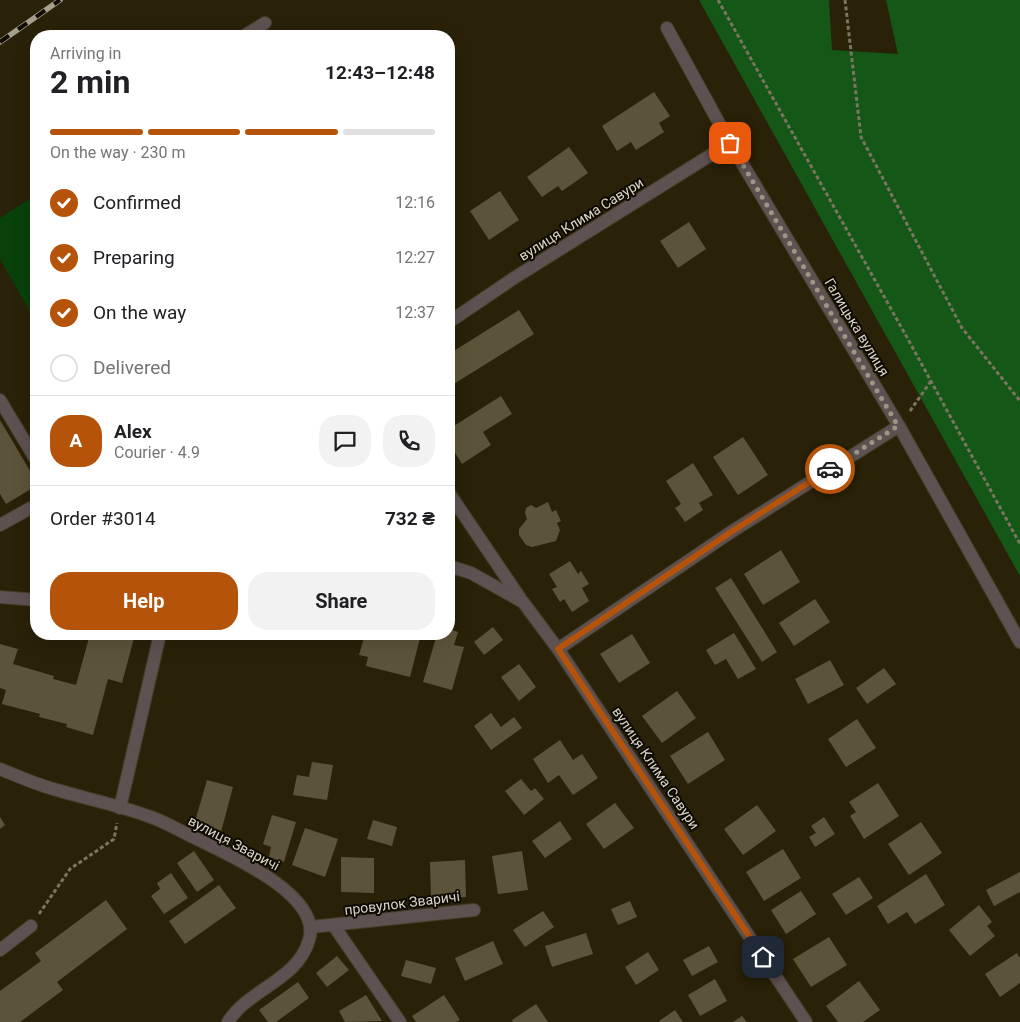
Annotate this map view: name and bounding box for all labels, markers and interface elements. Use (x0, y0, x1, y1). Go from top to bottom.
text: Arriving in (50, 44, 121, 63)
text: 12:43–12:48 (325, 61, 435, 84)
text: 2 min (50, 63, 130, 101)
pin (709, 122, 751, 164)
icon: bag (716, 129, 744, 157)
text: On the way · 230 m (50, 143, 186, 162)
street label: вулиця Клима Савури (516, 174, 646, 264)
icon: check (50, 189, 78, 217)
text: Confirmed (93, 191, 181, 214)
text: 12:16 (395, 193, 435, 212)
icon: check (50, 244, 78, 272)
text: Preparing (93, 246, 175, 269)
text: 12:27 (395, 248, 435, 267)
street label: Галицька вулиця (822, 275, 892, 379)
icon: check (50, 299, 78, 327)
text: On the way (93, 301, 186, 324)
text: 12:37 (395, 303, 435, 322)
text: Delivered (93, 356, 171, 379)
button: chat (319, 415, 371, 467)
button: phone (383, 415, 435, 467)
text: Alex (114, 420, 152, 443)
text: A (70, 429, 82, 452)
text: Courier · 4.9 (114, 443, 200, 462)
courier (805, 444, 855, 494)
icon: car (816, 455, 844, 483)
text: Order #3014 (50, 507, 156, 530)
text: 732 ₴ (385, 507, 435, 530)
button: Help (50, 572, 238, 630)
button: Share (248, 572, 435, 630)
street label: вулиця Клима Савури (609, 704, 703, 832)
street label: вулиця Зваричі (186, 812, 282, 874)
street label: провулок Зваричі (343, 888, 461, 918)
pin (742, 936, 784, 978)
icon: home (749, 943, 777, 971)

